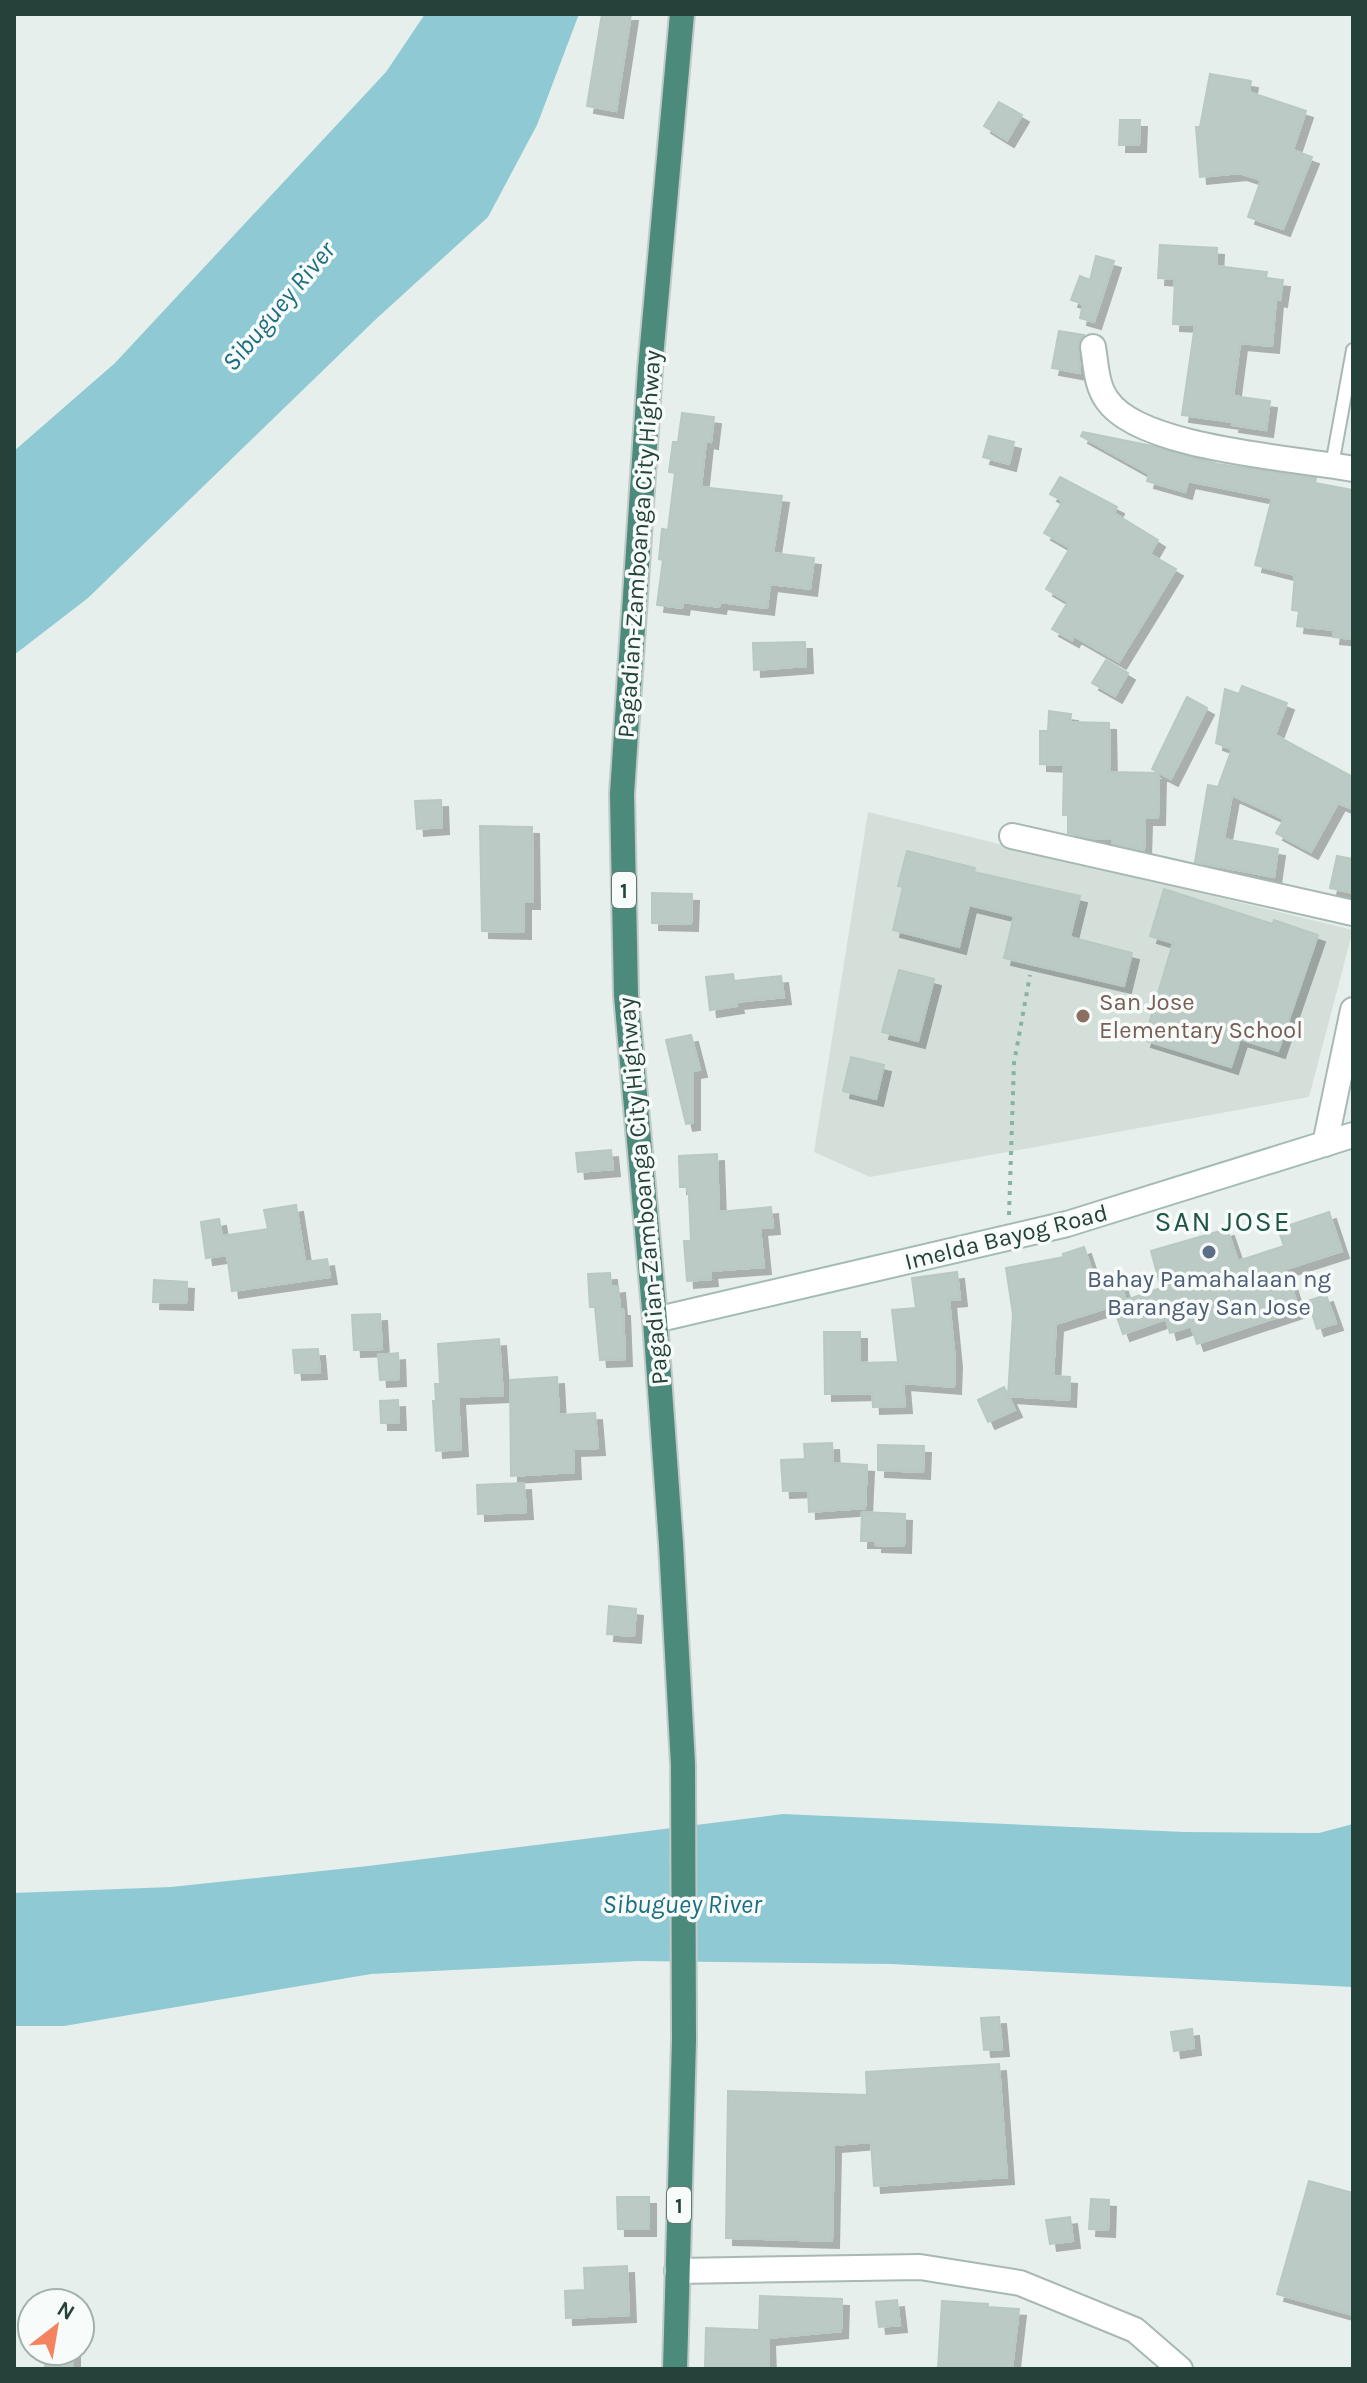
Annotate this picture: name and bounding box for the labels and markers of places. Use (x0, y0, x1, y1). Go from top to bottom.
place label: San Jose Elementary School (1099, 988, 1303, 1044)
marker: San Jose Elementary School (1074, 1007, 1092, 1025)
marker: Bahay Pamahalaan ng Barangay San Jose (1200, 1243, 1218, 1261)
place label: Bahay Pamahalaan ng Barangay San Jose (1087, 1265, 1331, 1321)

